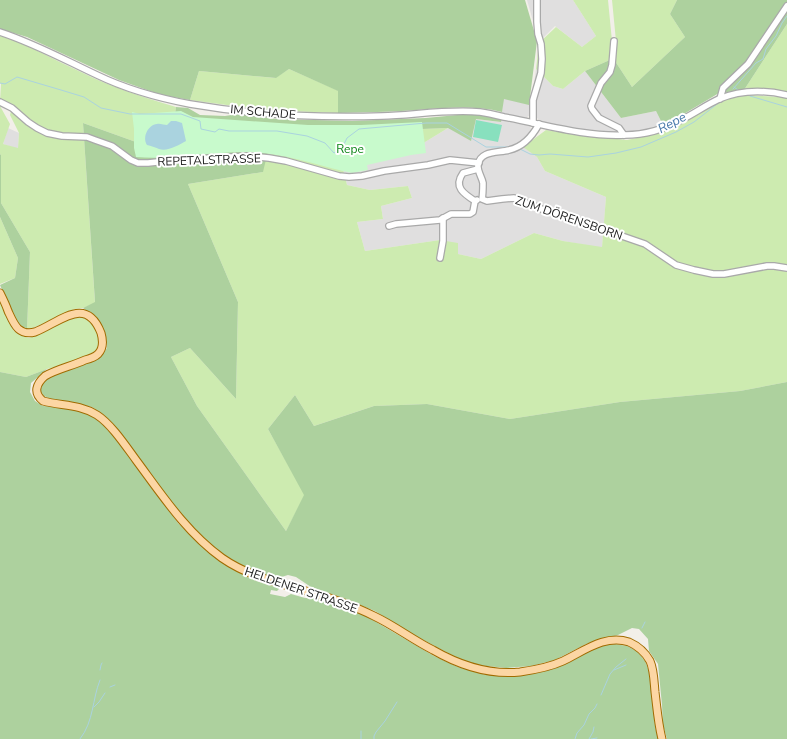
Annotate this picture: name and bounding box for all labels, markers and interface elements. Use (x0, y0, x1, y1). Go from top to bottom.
street label: IM SCHADE (230, 101, 296, 123)
water label: Repe (655, 108, 690, 138)
park label: Repe (336, 141, 364, 157)
street label: REPETALSTRASSE (157, 150, 261, 170)
street label: ZUM DÖRENSBORN (513, 192, 625, 244)
street label: HELDENER STRASSE (242, 563, 360, 617)

